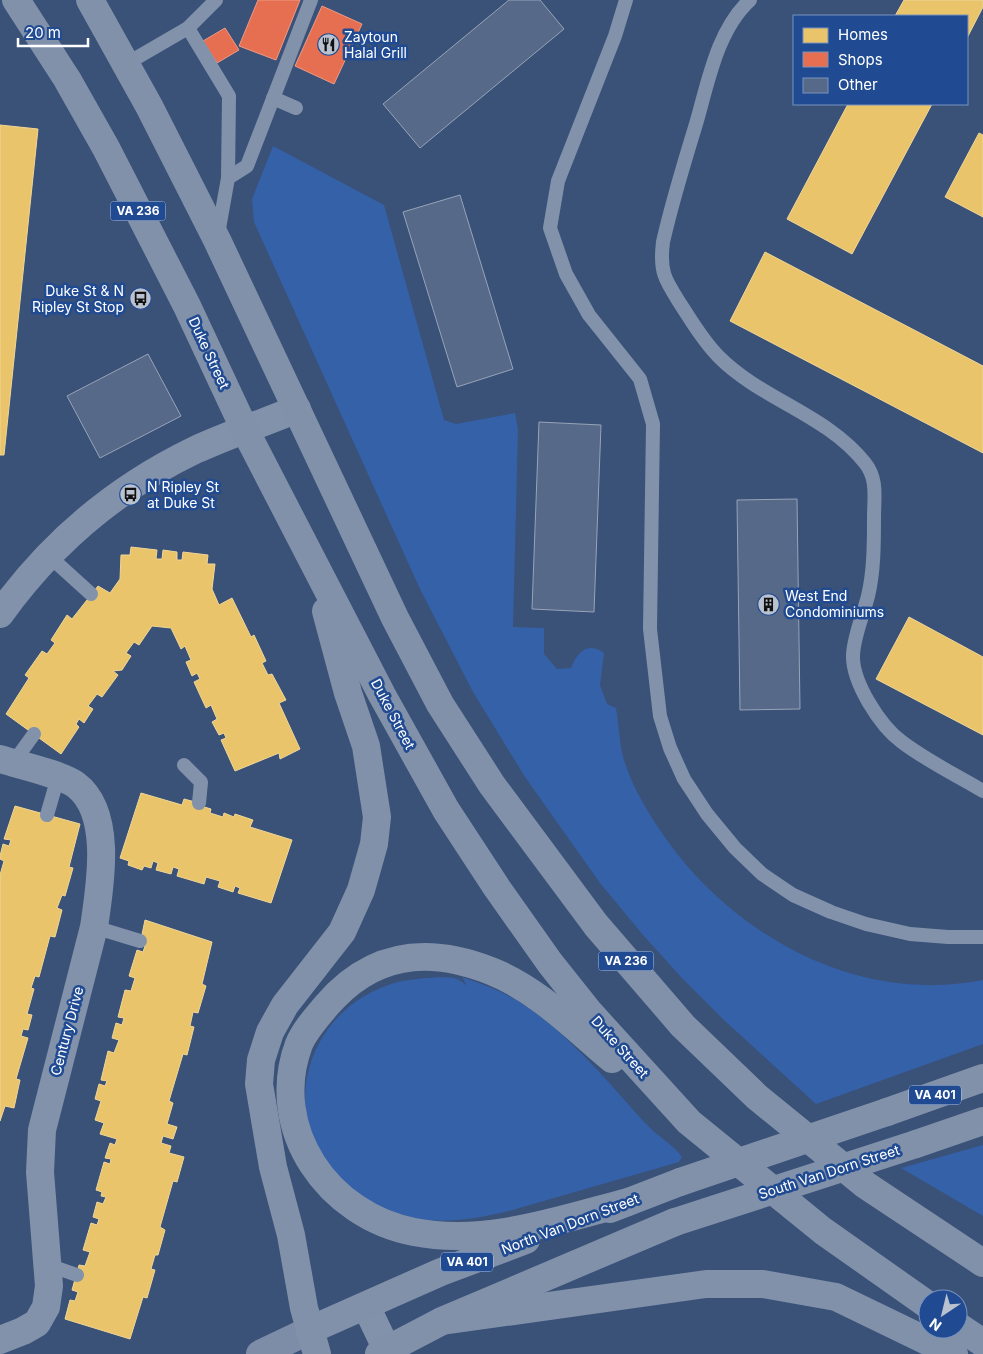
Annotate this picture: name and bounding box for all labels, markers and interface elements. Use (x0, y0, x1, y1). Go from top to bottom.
scale bar (18, 15, 88, 47)
legend (793, 15, 968, 105)
text: 20 m (25, 23, 61, 42)
text: Homes (838, 25, 888, 44)
place label: Zaytoun Halal Grill (344, 28, 407, 61)
restaurant icon: Zaytoun Halal Grill (316, 33, 340, 57)
text: Shops (838, 50, 883, 69)
text: Other (838, 75, 878, 94)
road number: VA 236 (110, 202, 166, 220)
place label: Duke St & N Ripley St Stop (32, 282, 124, 315)
bus stop icon: Duke St & N Ripley St Stop (128, 287, 152, 311)
street label: Duke Street (185, 314, 234, 392)
place label: N Ripley St at Duke St (147, 478, 220, 511)
bus stop icon: N Ripley St at Duke St (119, 483, 143, 507)
place label: West End Condominiums (785, 587, 884, 620)
building icon: West End Condominiums (757, 592, 781, 616)
street label: Duke Street (368, 676, 419, 752)
road number: VA 236 (598, 951, 654, 970)
street label: Century Drive (46, 984, 87, 1077)
street label: Duke Street (588, 1012, 653, 1081)
road number: VA 401 (909, 1086, 961, 1104)
street label: South Van Dorn Street (756, 1141, 902, 1202)
street label: North Van Dorn Street (499, 1189, 641, 1258)
road number: VA 401 (441, 1252, 493, 1272)
north arrow (918, 1289, 968, 1339)
text: N (926, 1315, 945, 1335)

